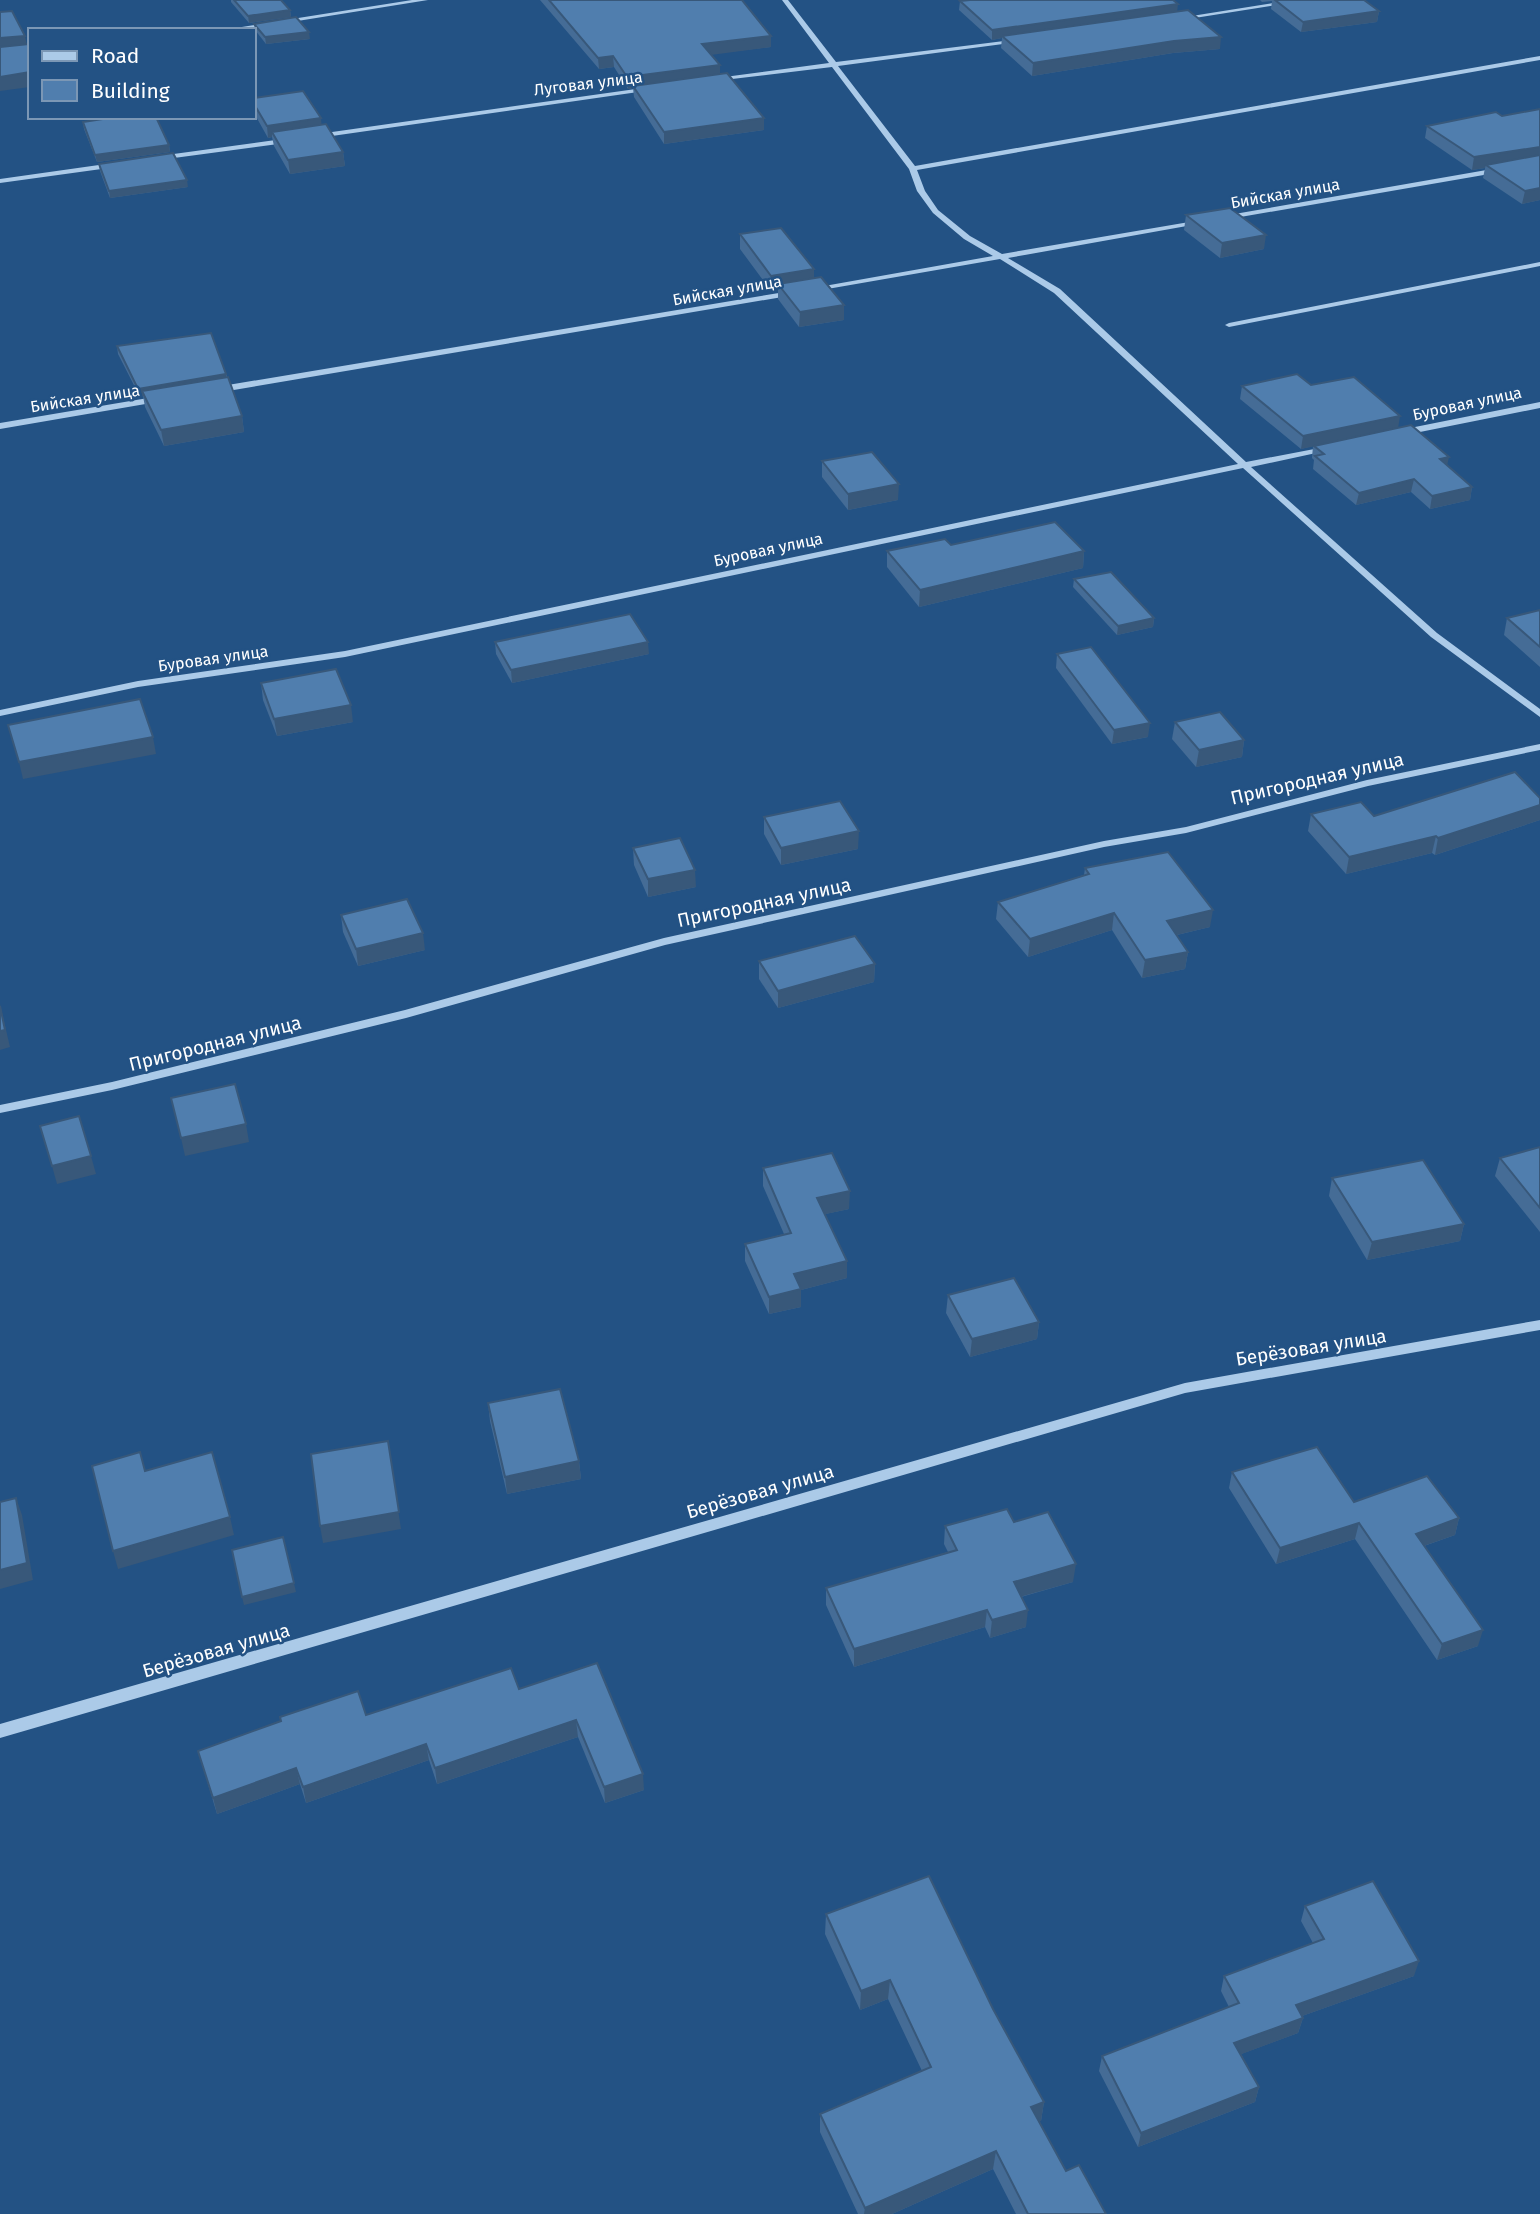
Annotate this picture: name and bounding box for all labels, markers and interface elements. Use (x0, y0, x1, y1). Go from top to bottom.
legend (28, 28, 256, 119)
text: Road (91, 43, 139, 69)
street label: Луговая улица (533, 67, 644, 100)
text: Building (91, 78, 170, 104)
street label: Бийская улица (1229, 175, 1341, 212)
street label: Бийская улица (671, 272, 783, 309)
street label: Бийская улица (29, 380, 141, 417)
street label: Буровая улица (1411, 383, 1523, 424)
street label: Буровая улица (712, 529, 824, 570)
street label: Буровая улица (157, 641, 269, 676)
street label: Пригородная улица (1228, 747, 1406, 810)
street label: Пригородная улица (675, 873, 853, 932)
street label: Пригородная улица (126, 1011, 304, 1076)
street label: Берёзовая улица (1234, 1324, 1388, 1371)
street label: Берёзовая улица (684, 1459, 837, 1524)
street label: Берёзовая улица (140, 1618, 293, 1683)

